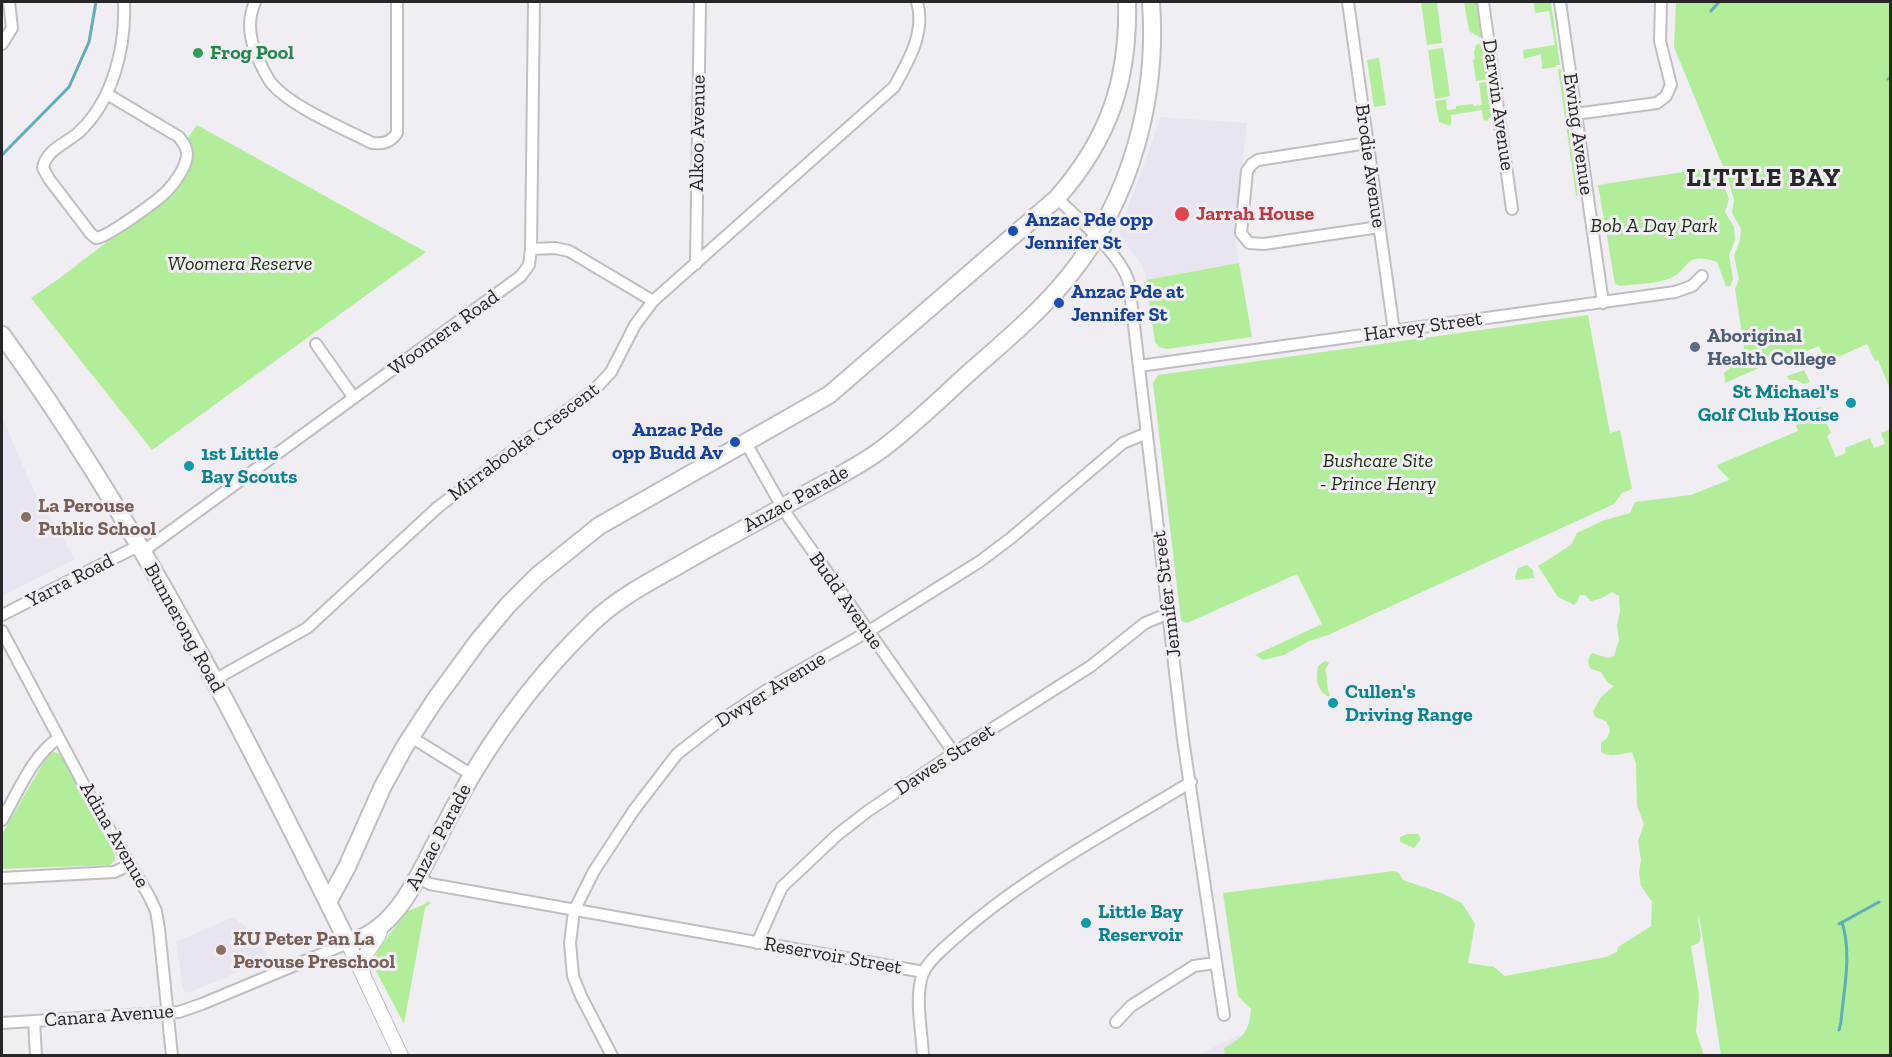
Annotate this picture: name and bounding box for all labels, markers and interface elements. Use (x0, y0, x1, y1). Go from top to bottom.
street label: Darwin Avenue (1477, 38, 1519, 172)
place label: Frog Pool (210, 41, 294, 65)
marker: Frog Pool (191, 46, 205, 60)
street label: Ewing Avenue (1558, 71, 1598, 197)
street label: Alkoo Avenue (685, 74, 711, 192)
street label: Brodie Avenue (1349, 103, 1391, 229)
district label: LITTLE BAY (1686, 163, 1842, 195)
place label: Jarrah House (1196, 202, 1314, 226)
marker: Jarrah House (1173, 205, 1191, 223)
place label: Anzac Pde opp Jennifer St (1025, 208, 1153, 255)
park label: Bob A Day Park (1590, 214, 1718, 238)
marker: Anzac Pde opp Jennifer St (1006, 224, 1020, 238)
park label: Woomera Reserve (168, 252, 312, 276)
place label: Anzac Pde at Jennifer St (1071, 280, 1184, 327)
street label: Woomera Road (384, 285, 504, 381)
marker: Anzac Pde at Jennifer St (1052, 296, 1066, 310)
street label: Harvey Street (1362, 307, 1484, 347)
place label: Aboriginal Health College (1707, 324, 1836, 371)
marker: Aboriginal Health College (1688, 340, 1702, 354)
street label: Mirrabooka Crescent (444, 378, 604, 506)
place label: St Michael's Golf Club House (1698, 380, 1839, 427)
marker: St Michael's Golf Club House (1844, 396, 1858, 410)
place label: Anzac Pde opp Budd Av (612, 418, 723, 465)
marker: Anzac Pde opp Budd Av (728, 435, 742, 449)
place label: 1st Little Bay Scouts (201, 442, 297, 489)
park label: Bushcare Site - Prince Henry (1320, 449, 1436, 496)
marker: 1st Little Bay Scouts (182, 459, 196, 473)
street label: Anzac Parade (739, 460, 853, 538)
place label: La Perouse Public School (38, 494, 156, 541)
marker: La Perouse Public School (19, 510, 33, 524)
street label: Jennifer Street (1147, 529, 1187, 659)
street label: Budd Avenue (804, 548, 888, 654)
street label: Yarra Road (22, 549, 118, 613)
street label: Bunnerong Road (139, 559, 229, 697)
street label: Dwyer Avenue (712, 647, 830, 733)
place label: Cullen's Driving Range (1345, 680, 1473, 727)
marker: Cullen's Driving Range (1326, 696, 1340, 710)
street label: Dawes Street (891, 719, 999, 801)
street label: Adina Avenue (74, 778, 154, 892)
street label: Anzac Parade (401, 780, 477, 894)
place label: Little Bay Reservoir (1098, 900, 1183, 947)
marker: Little Bay Reservoir (1079, 916, 1093, 930)
place label: KU Peter Pan La Perouse Preschool (233, 927, 395, 974)
street label: Reservoir Street (762, 932, 904, 980)
marker: KU Peter Pan La Perouse Preschool (214, 943, 228, 957)
street label: Canara Avenue (43, 1000, 175, 1032)

